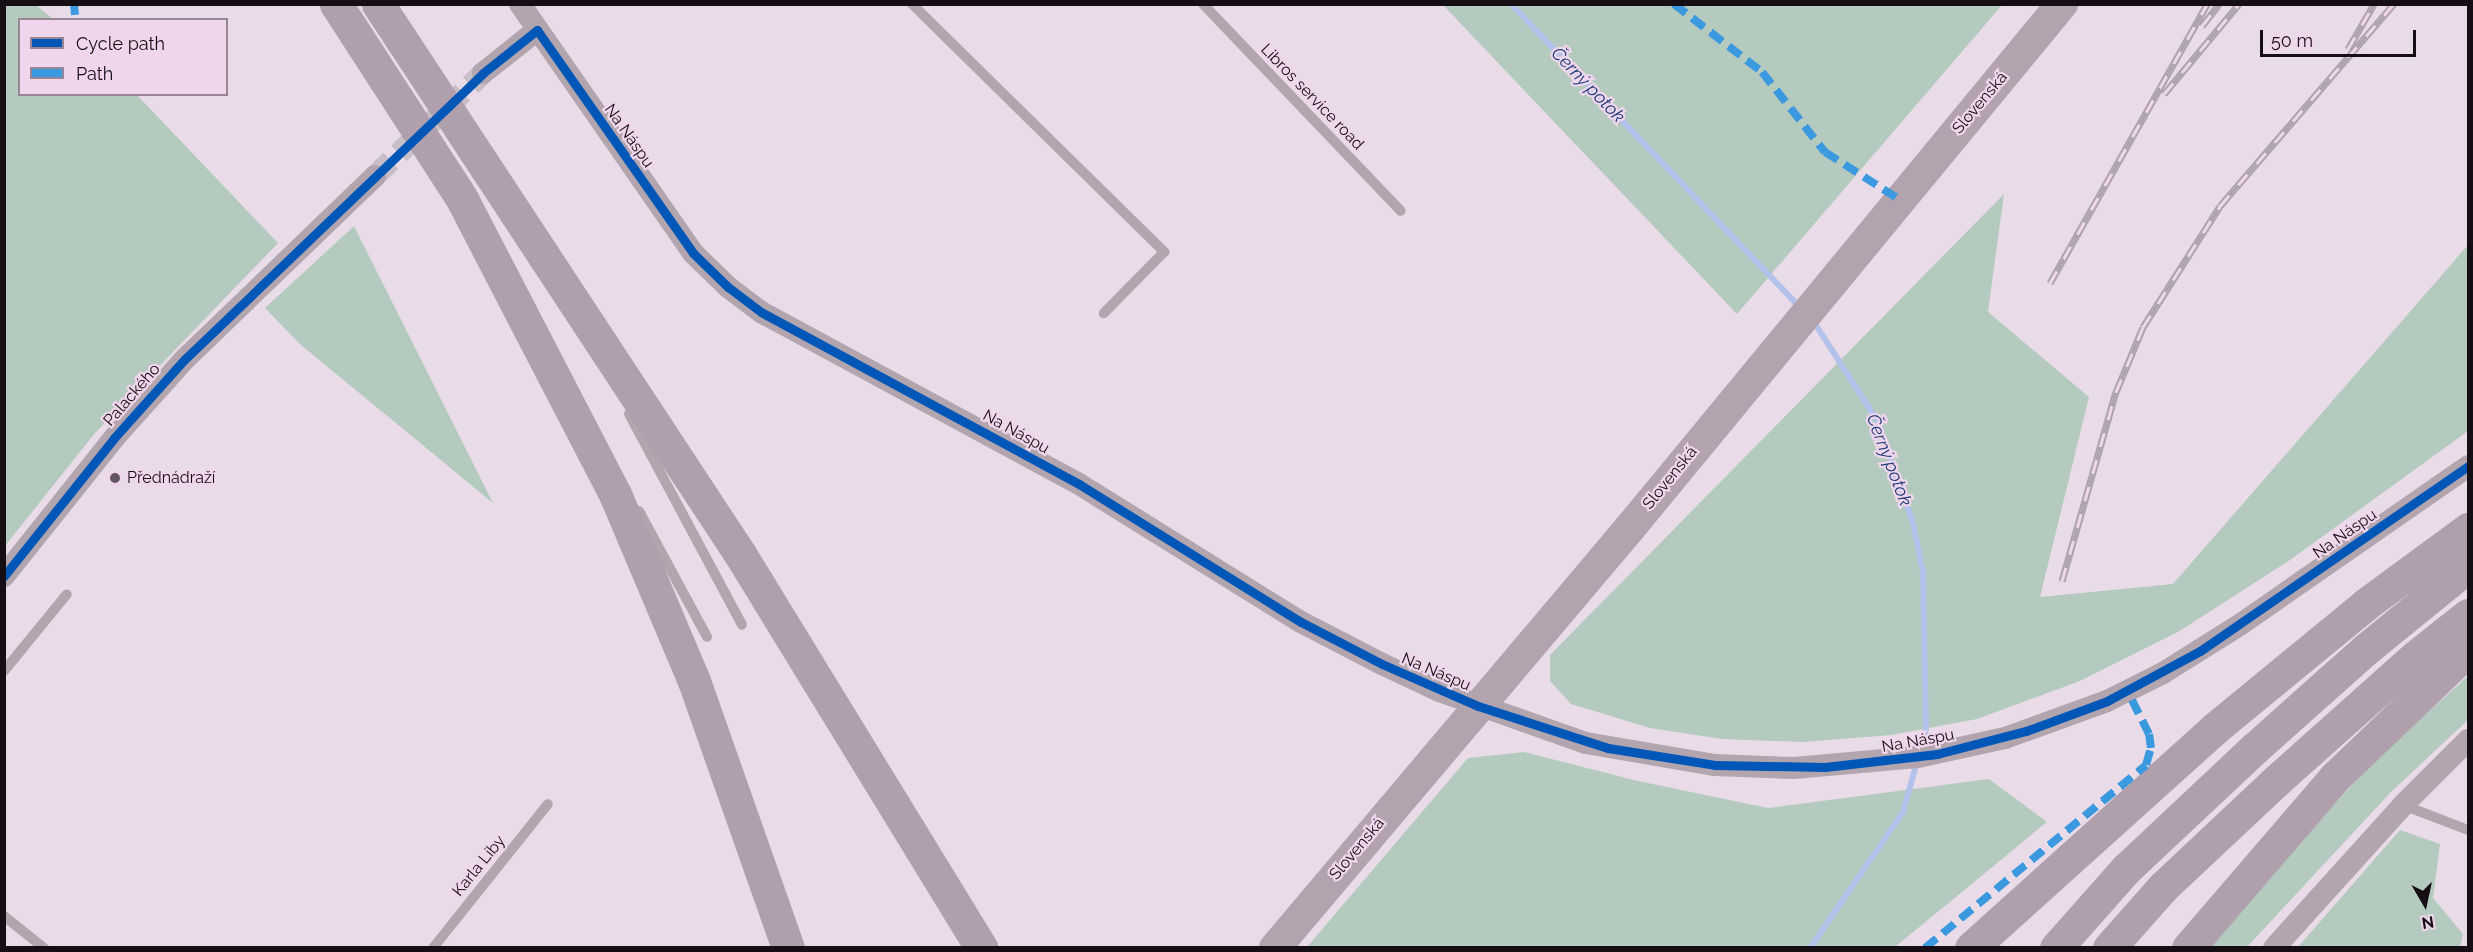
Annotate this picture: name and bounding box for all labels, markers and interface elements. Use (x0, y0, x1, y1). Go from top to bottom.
legend (18, 18, 228, 96)
scale bar (2263, 18, 2419, 56)
text: 50 m (2271, 30, 2313, 51)
text: Cycle path (76, 33, 165, 54)
street label: Libros service road (1257, 40, 1367, 154)
water label: Černý potok (1547, 43, 1629, 127)
text: Path (76, 63, 113, 84)
street label: Slovenská (1948, 68, 2012, 138)
street label: Na Náspu (600, 101, 658, 171)
street label: Palackého (100, 360, 164, 430)
street label: Na Náspu (979, 406, 1053, 458)
water label: Černý potok (1862, 411, 1916, 509)
street label: Slovenská (1639, 443, 1701, 513)
place label: Přednádraží (127, 468, 215, 488)
marker: Přednádraží (108, 471, 122, 485)
street label: Na Náspu (2310, 505, 2380, 563)
street label: Na Náspu (1399, 649, 1473, 695)
street label: Na Náspu (1880, 725, 1956, 757)
street label: Slovenská (1325, 814, 1389, 884)
street label: Karla Líby (449, 832, 509, 900)
north arrow (2395, 874, 2455, 934)
text: N (2420, 912, 2435, 933)

